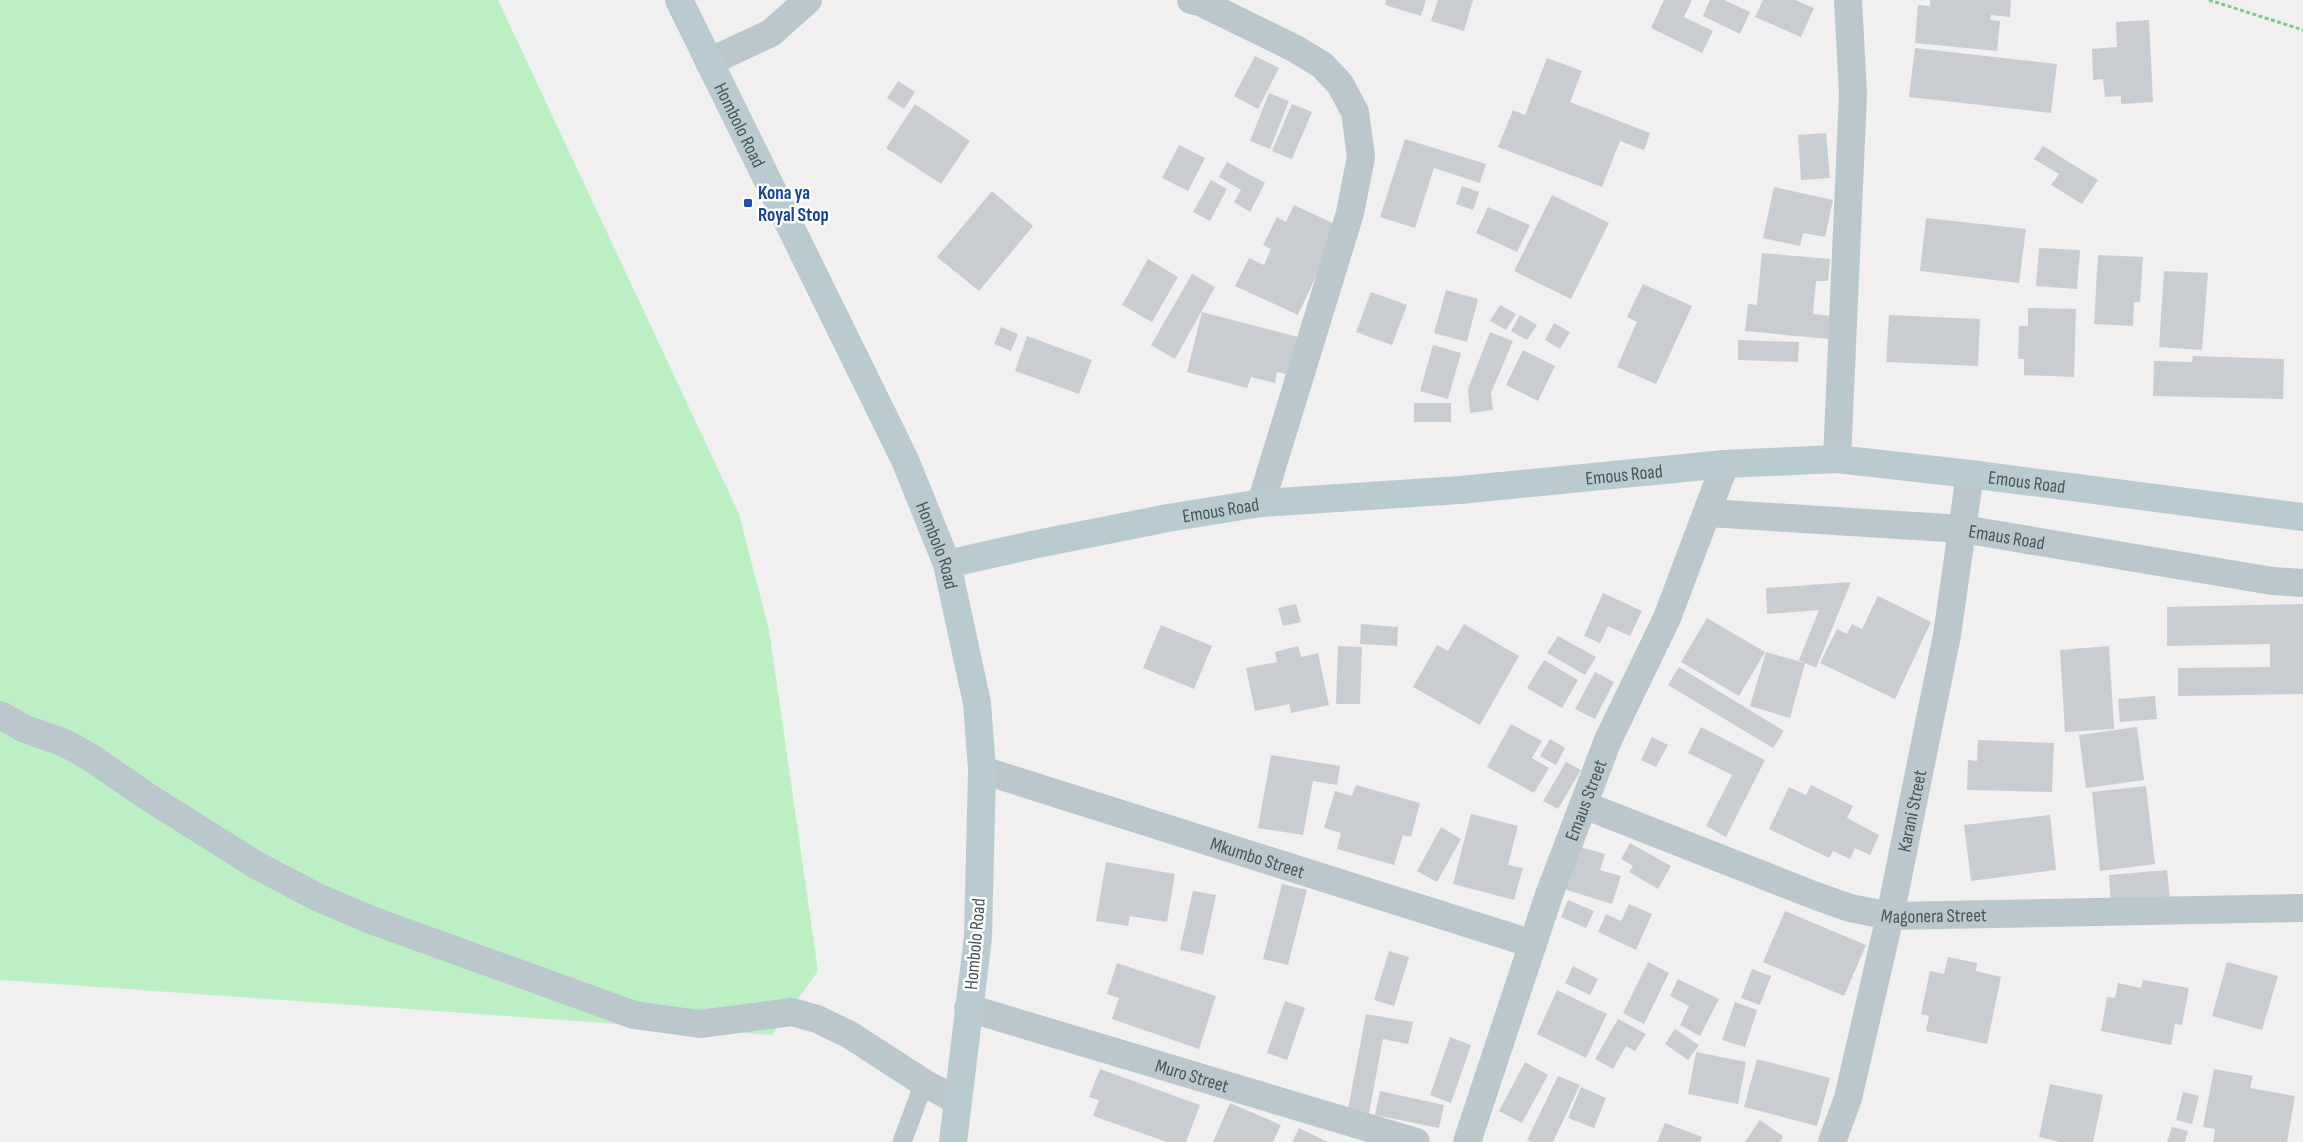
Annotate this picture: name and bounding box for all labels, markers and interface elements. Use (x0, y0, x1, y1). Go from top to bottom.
street label: Hombolo Road (708, 79, 769, 172)
place label: Kona ya Royal Stop (758, 182, 829, 227)
marker: Kona ya Royal Stop (742, 197, 754, 209)
street label: Emous Road (1584, 460, 1664, 491)
street label: Emous Road (1987, 466, 2067, 499)
street label: Emous Road (1181, 493, 1261, 529)
street label: Hombolo Road (910, 499, 962, 591)
street label: Emaus Road (1967, 520, 2046, 556)
street label: Emaus Street (1561, 756, 1613, 844)
street label: Karani Street (1893, 768, 1932, 854)
street label: Mkumbo Street (1207, 833, 1307, 884)
street label: Hombolo Road (960, 897, 991, 991)
street label: Magonera Street (1879, 904, 1987, 929)
street label: Muro Street (1152, 1055, 1231, 1098)

